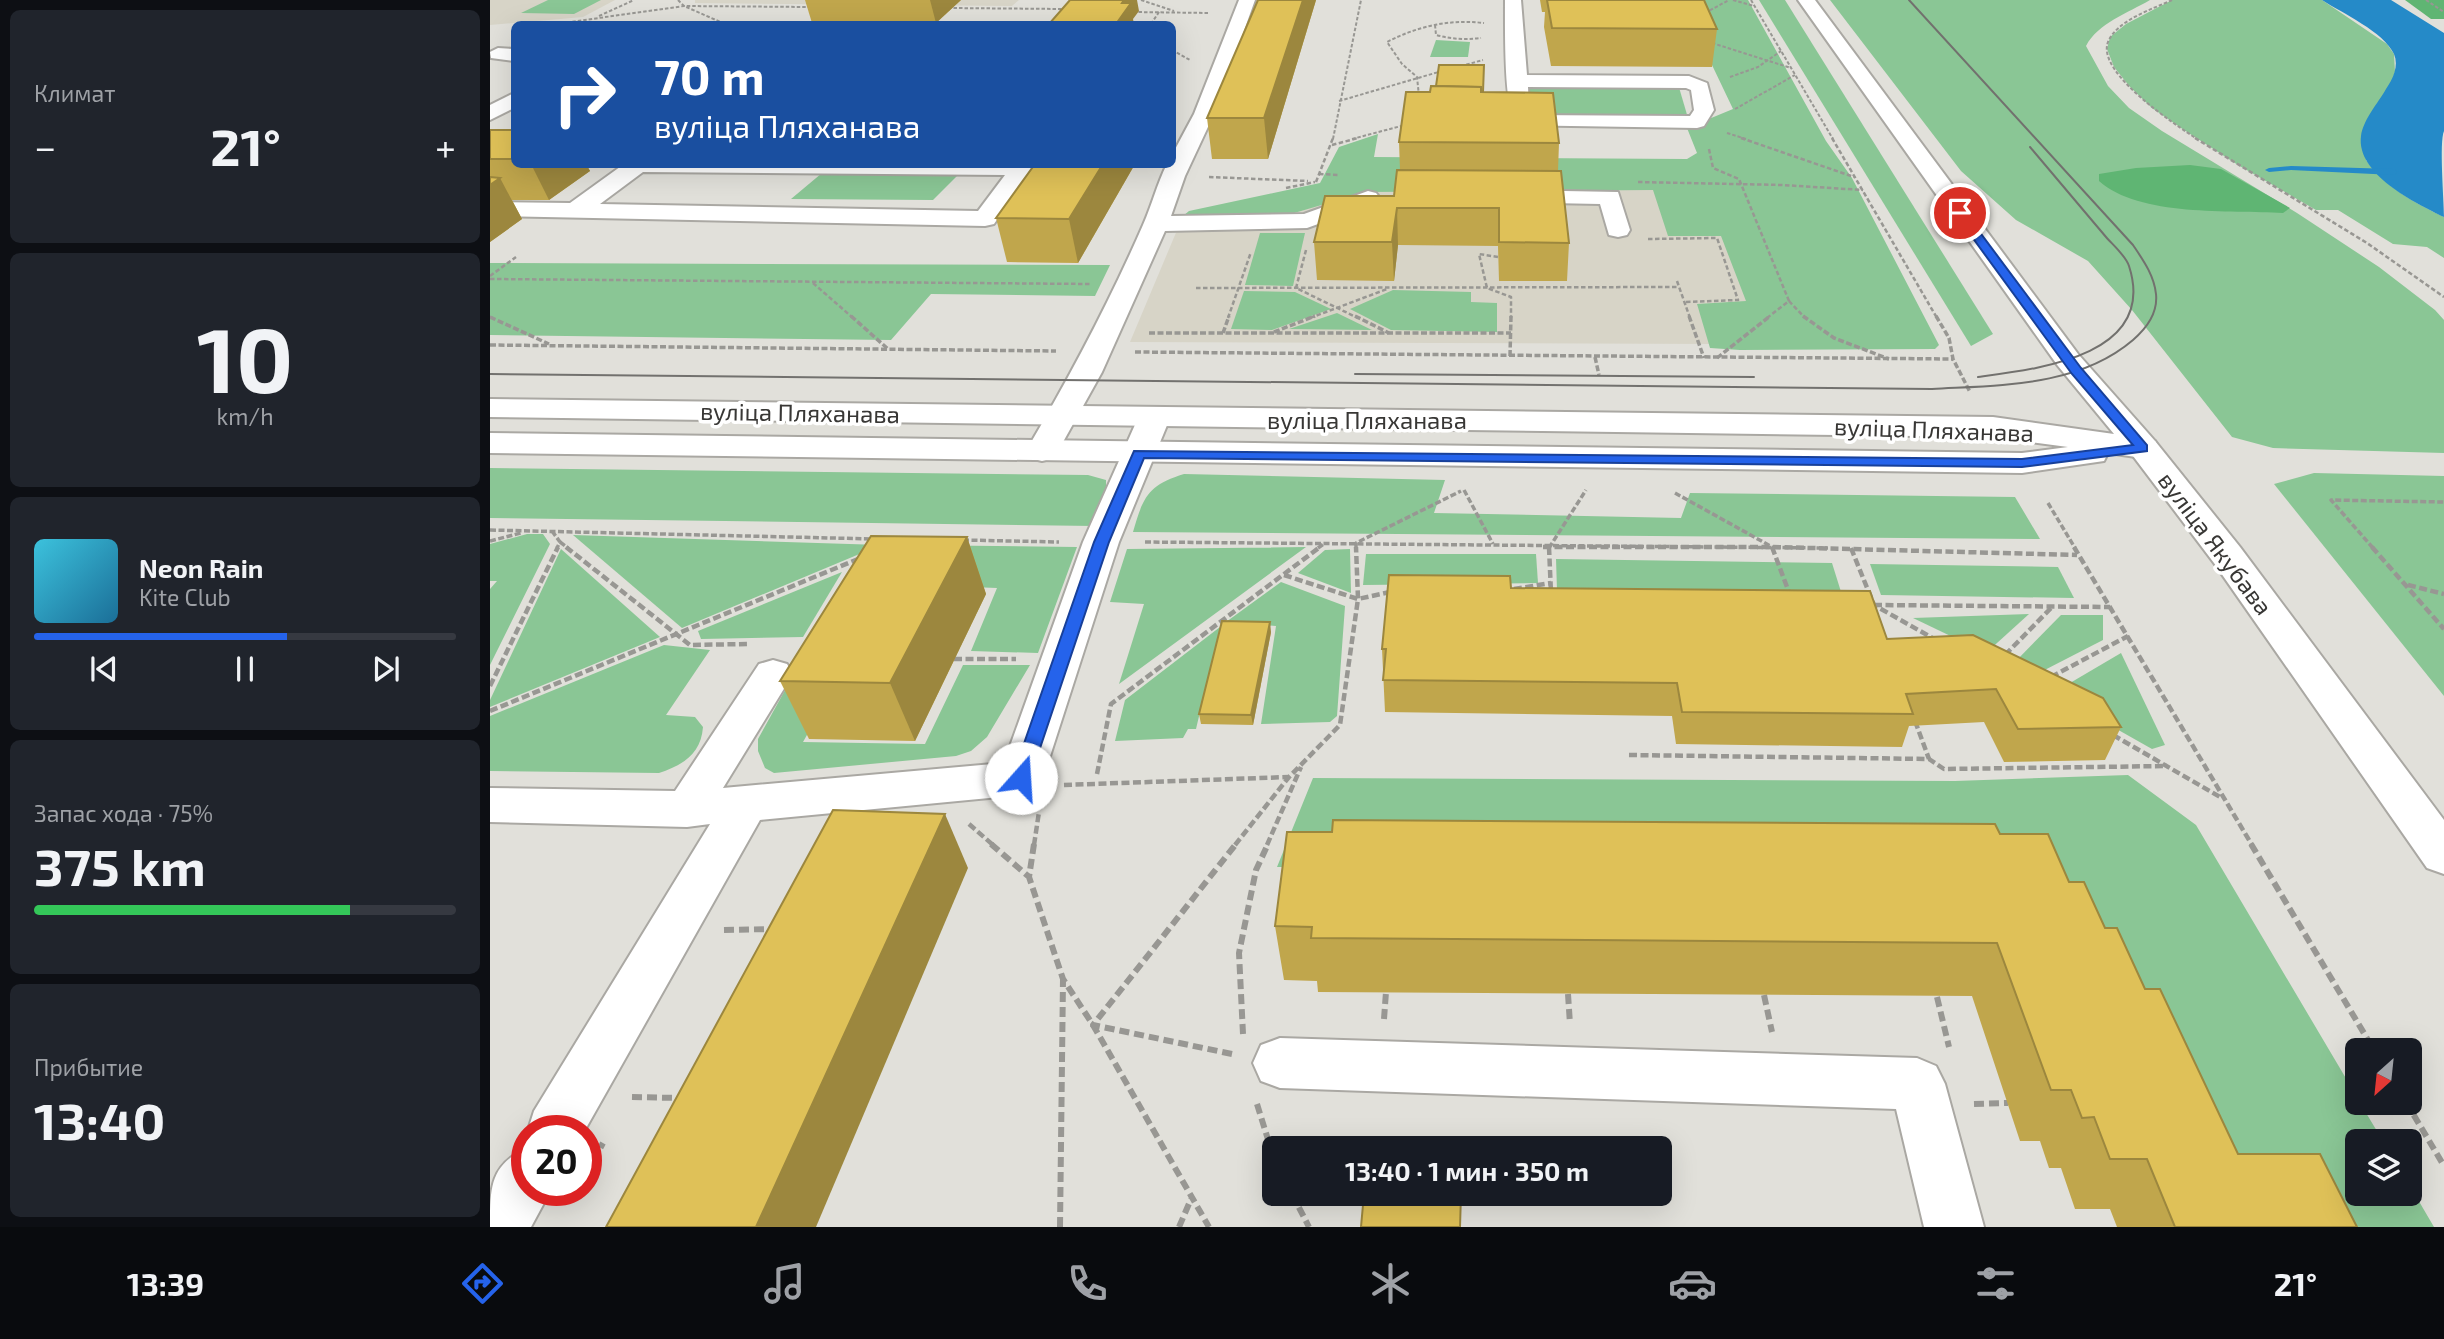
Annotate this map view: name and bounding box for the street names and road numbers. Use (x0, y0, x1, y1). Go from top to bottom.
street label: вуліца Пляханава (700, 396, 900, 429)
street label: вуліца Пляханава (1267, 405, 1467, 435)
street label: вуліца Пляханава (1834, 411, 2034, 448)
street label: вуліца Якубава (2152, 466, 2279, 621)

